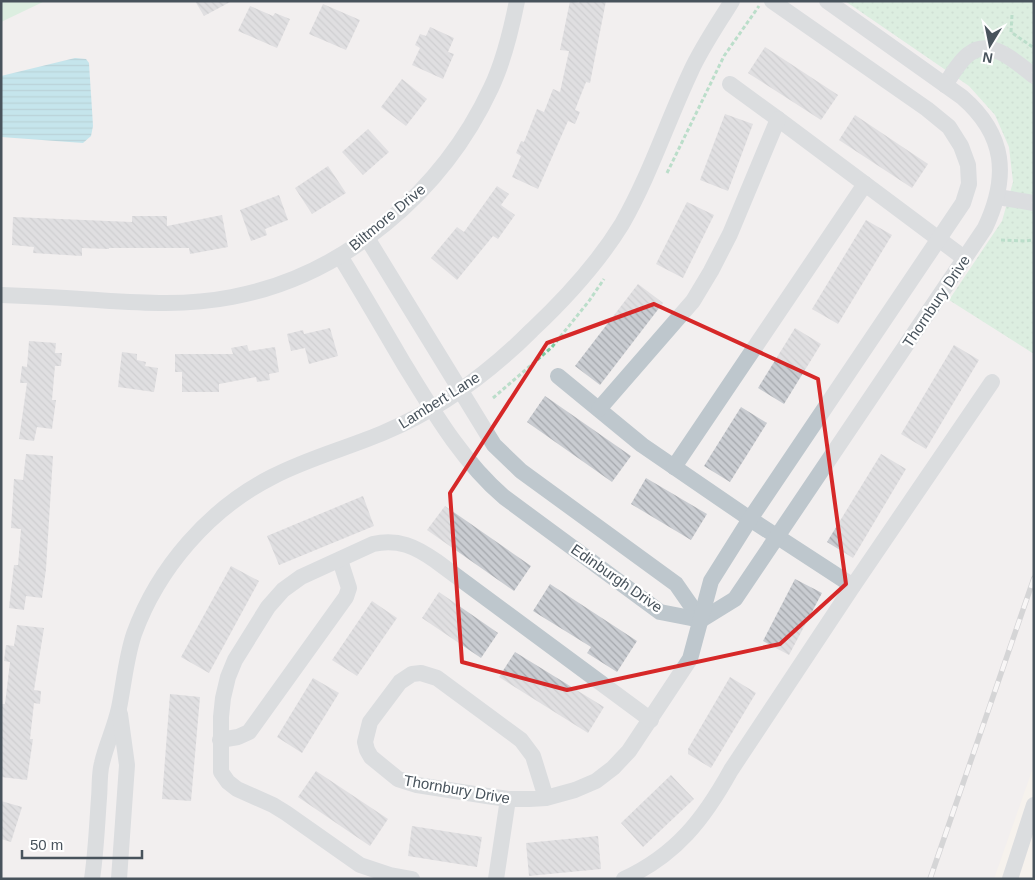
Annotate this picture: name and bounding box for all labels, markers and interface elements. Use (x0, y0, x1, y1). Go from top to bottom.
north arrow (965, 20, 1015, 70)
text: N (981, 49, 994, 67)
street label: Biltmore Drive (345, 180, 429, 254)
street label: Thornbury Drive (899, 252, 973, 350)
street label: Lambert Lane (395, 368, 483, 432)
street label: Edinburgh Drive (568, 540, 666, 616)
street label: Thornbury Drive (403, 771, 511, 807)
scale bar (22, 828, 142, 860)
text: 50 m (30, 836, 63, 853)

